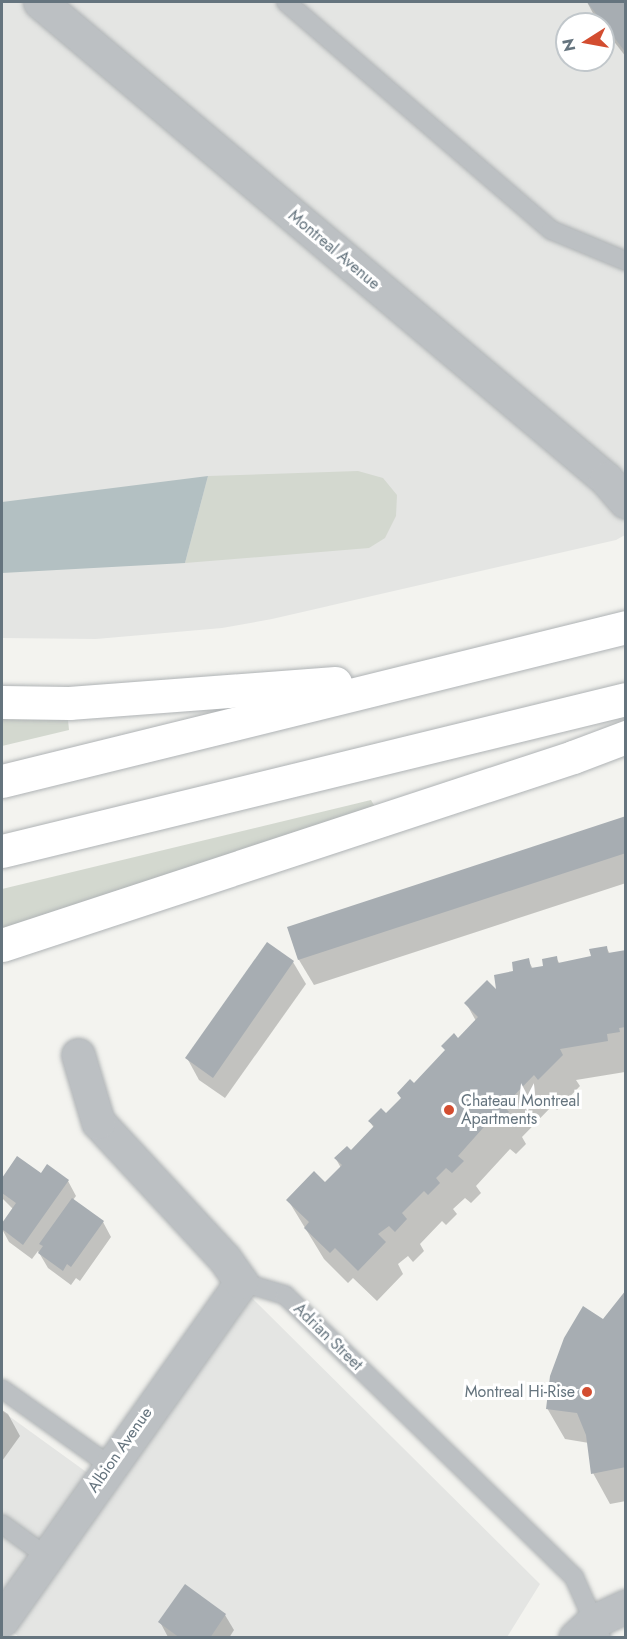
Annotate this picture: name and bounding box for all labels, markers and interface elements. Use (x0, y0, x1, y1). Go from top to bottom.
north arrow (555, 12, 615, 72)
text: N (556, 37, 581, 54)
street label: Montreal Avenue (284, 206, 384, 294)
place label: Chateau Montreal Apartments (461, 1091, 580, 1129)
marker: Chateau Montreal Apartments (442, 1103, 456, 1117)
street label: Adrian Street (290, 1299, 366, 1375)
place label: Montreal Hi-Rise (465, 1382, 575, 1402)
marker: Montreal Hi-Rise (580, 1385, 594, 1399)
street label: Albion Avenue (84, 1404, 156, 1496)

